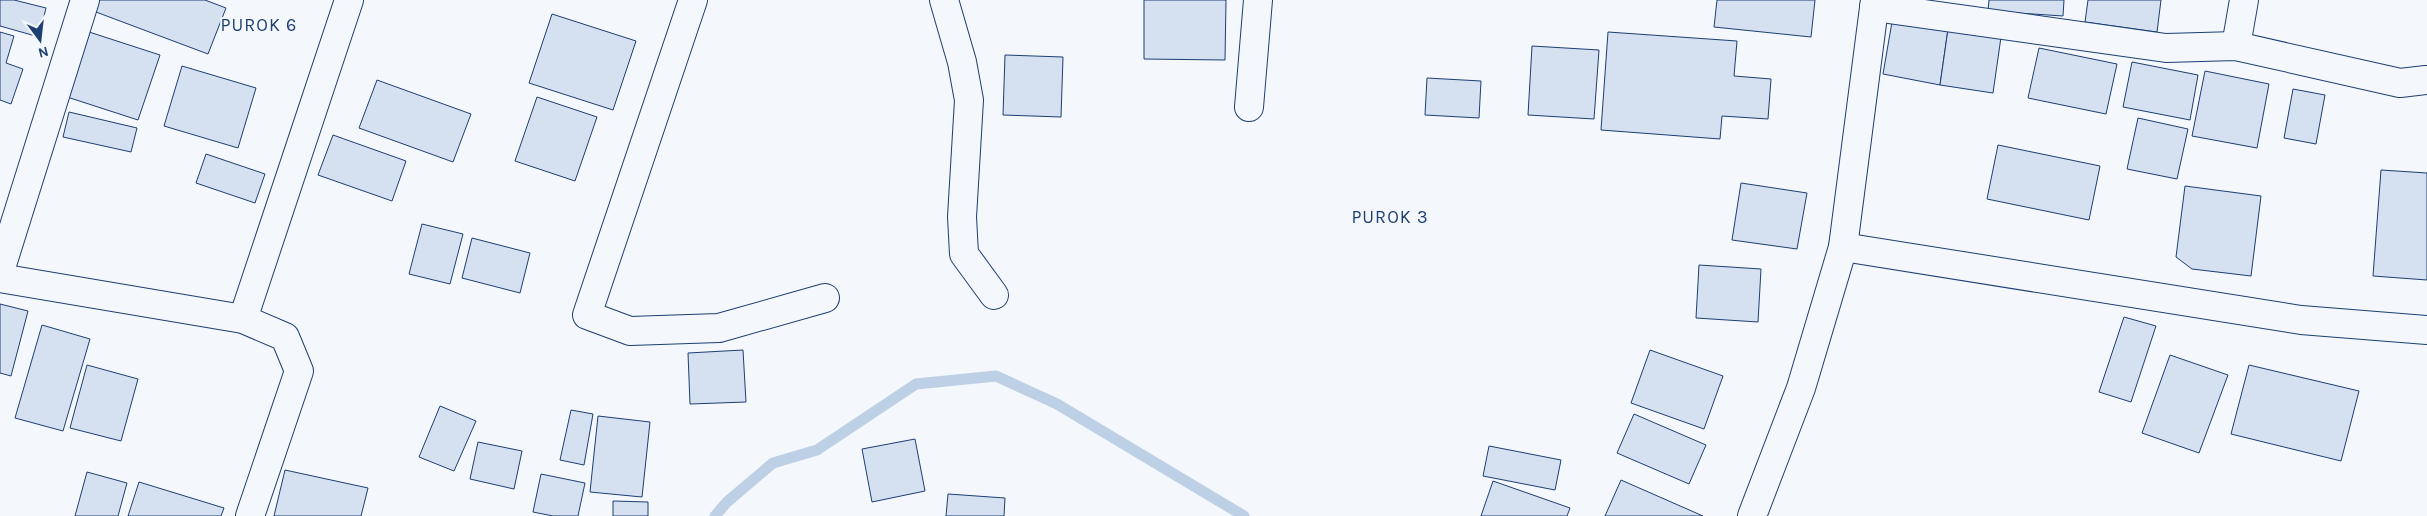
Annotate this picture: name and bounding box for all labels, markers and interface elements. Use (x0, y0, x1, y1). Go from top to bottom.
district label: PUROK 6 (221, 14, 297, 36)
north arrow (15, 15, 65, 65)
text: N (36, 43, 50, 62)
district label: PUROK 3 (1351, 206, 1429, 228)

